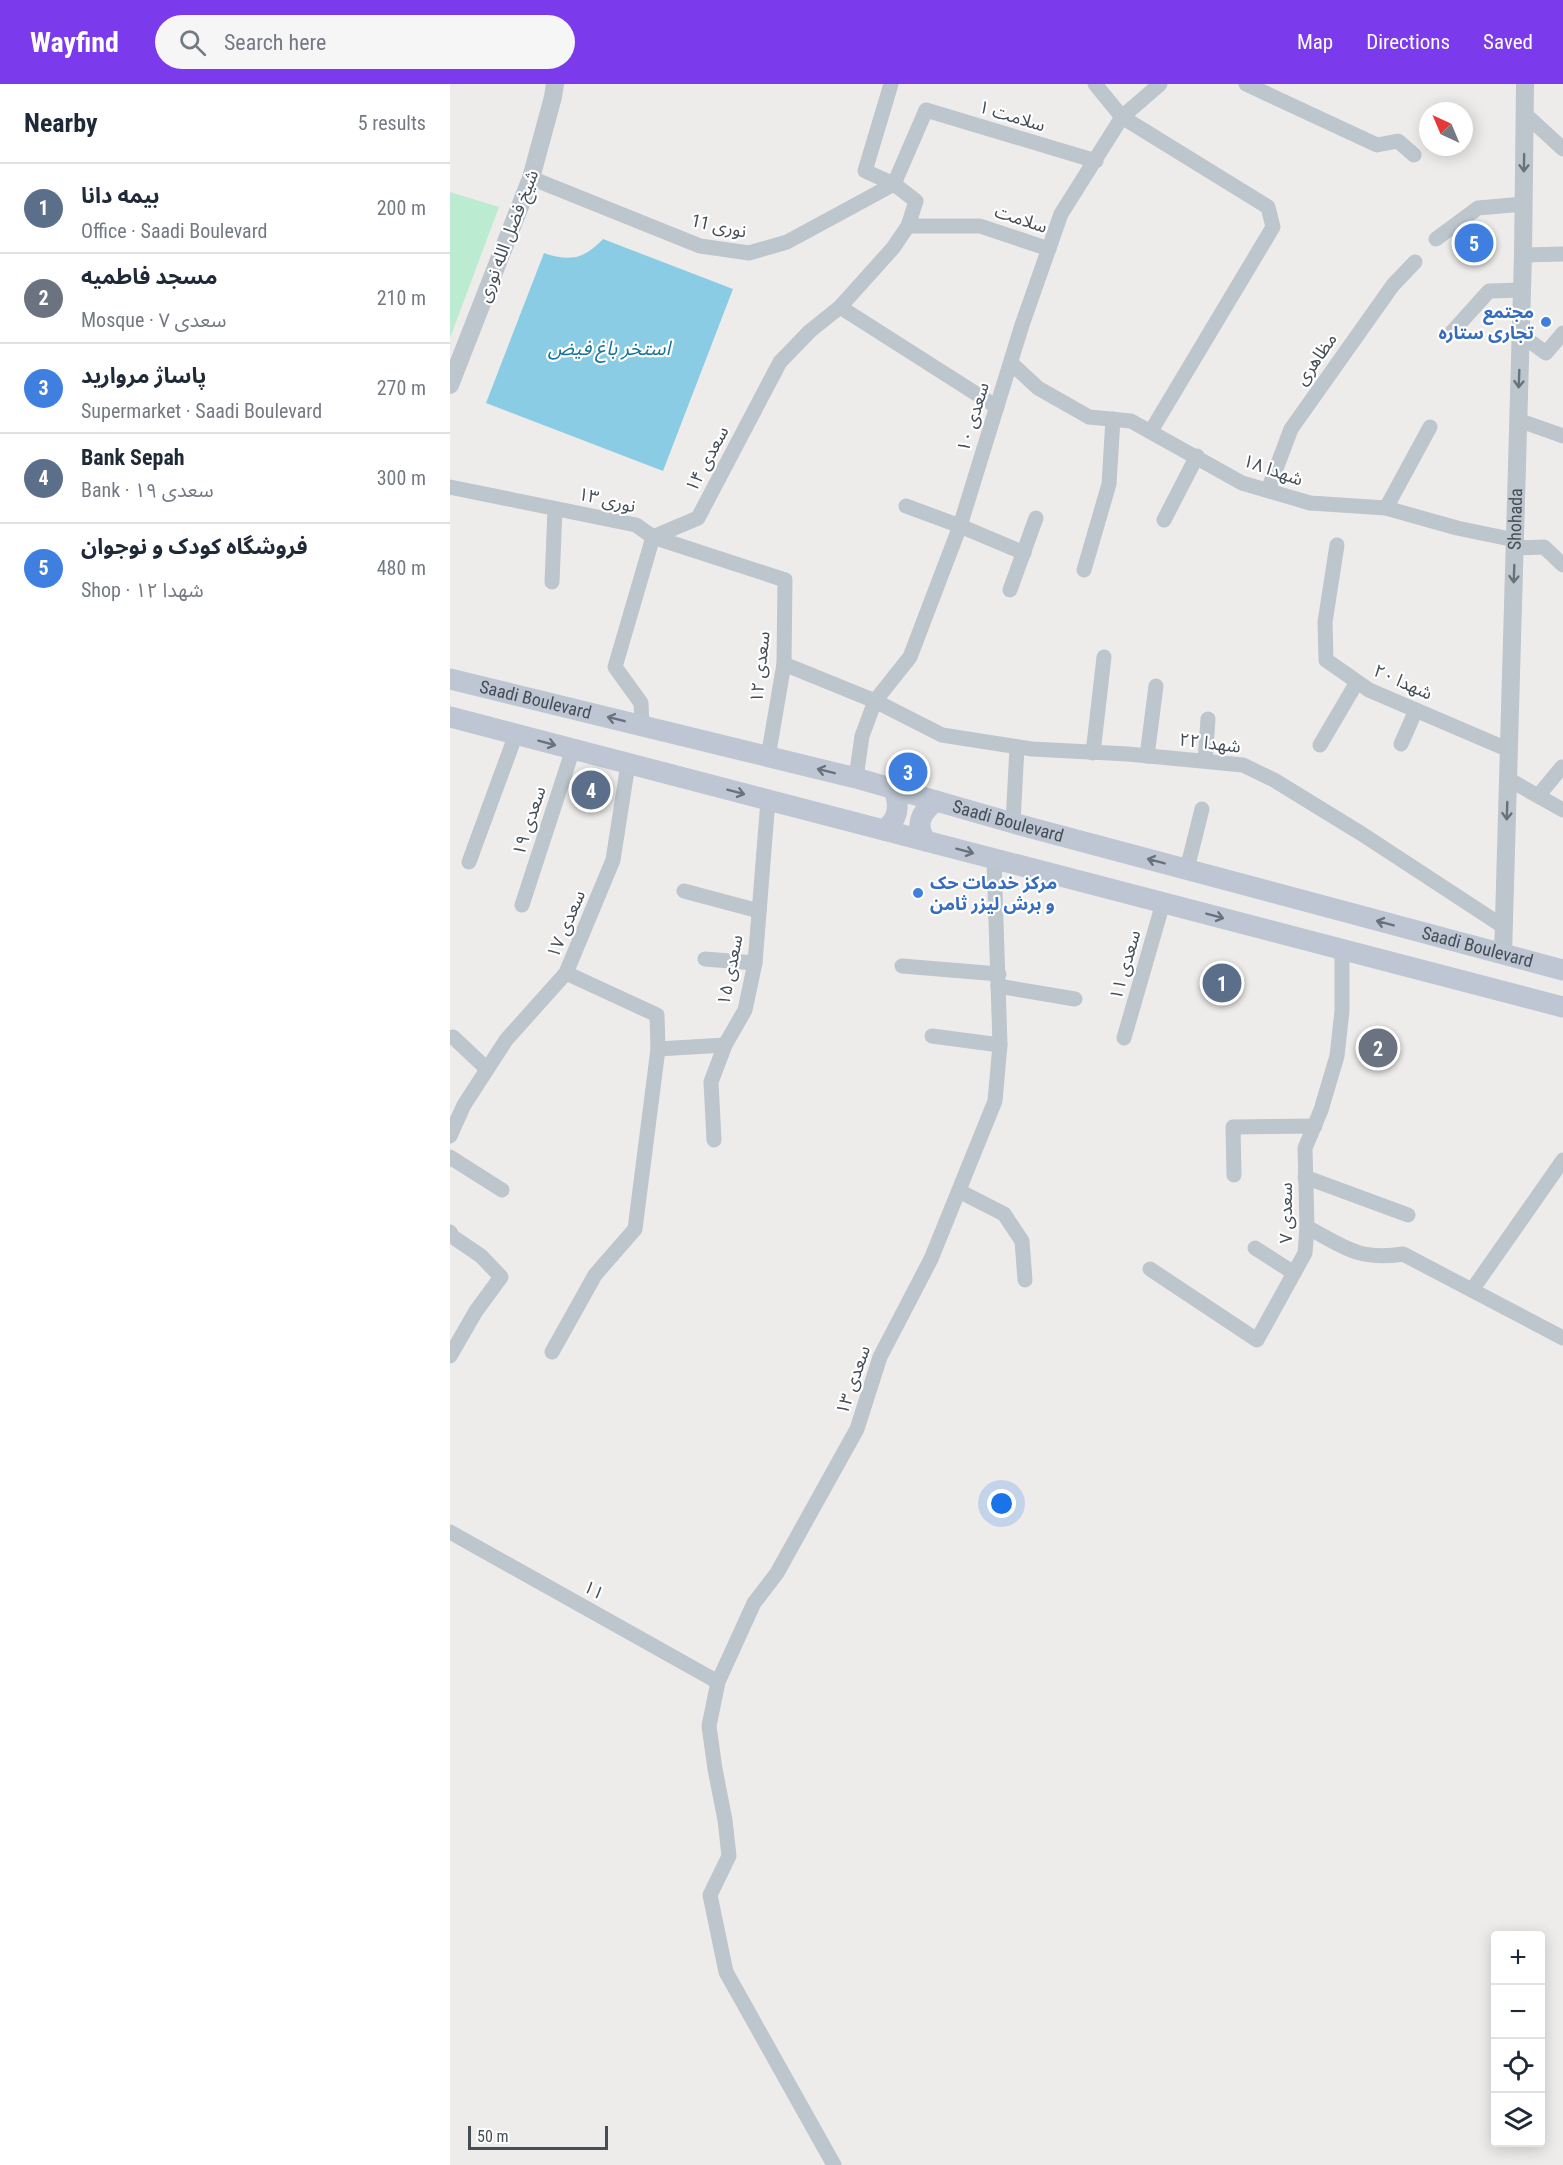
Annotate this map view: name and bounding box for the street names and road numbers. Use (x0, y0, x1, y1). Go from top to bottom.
street label: سلامت ۱ (976, 95, 1048, 136)
street label: شیخ فضل الله نوری (473, 167, 545, 306)
street label: سلامت (992, 200, 1050, 237)
street label: نوری 11 (690, 209, 748, 243)
street label: مظاهری (1290, 329, 1342, 389)
street label: سعدی ۱۰ (952, 380, 994, 454)
street label: سعدی ۱۴ (681, 422, 733, 496)
street label: شهدا ۱۸ (1241, 450, 1306, 490)
street label: نوری ۱۳ (576, 483, 638, 517)
street label: Shohada (1504, 488, 1526, 550)
street label: سعدی ۱۲ (745, 630, 775, 704)
street label: شهدا ۲۰ (1371, 659, 1436, 704)
street label: Saadi Boulevard (478, 676, 594, 723)
street label: شهدا ۲۲ (1178, 728, 1242, 757)
street label: سعدی ۱۹ (507, 784, 551, 858)
street label: Saadi Boulevard (950, 795, 1066, 846)
street label: سعدی ۱۷ (542, 887, 590, 961)
street label: Saadi Boulevard (1420, 922, 1536, 972)
street label: سعدی ۱۱ (1105, 928, 1145, 1002)
street label: سعدی ۱۵ (712, 933, 748, 1007)
street label: سعدی ۷ (1275, 1182, 1297, 1244)
street label: سعدی ۱۳ (831, 1343, 875, 1417)
street label: ۱۱ (580, 1575, 608, 1604)

